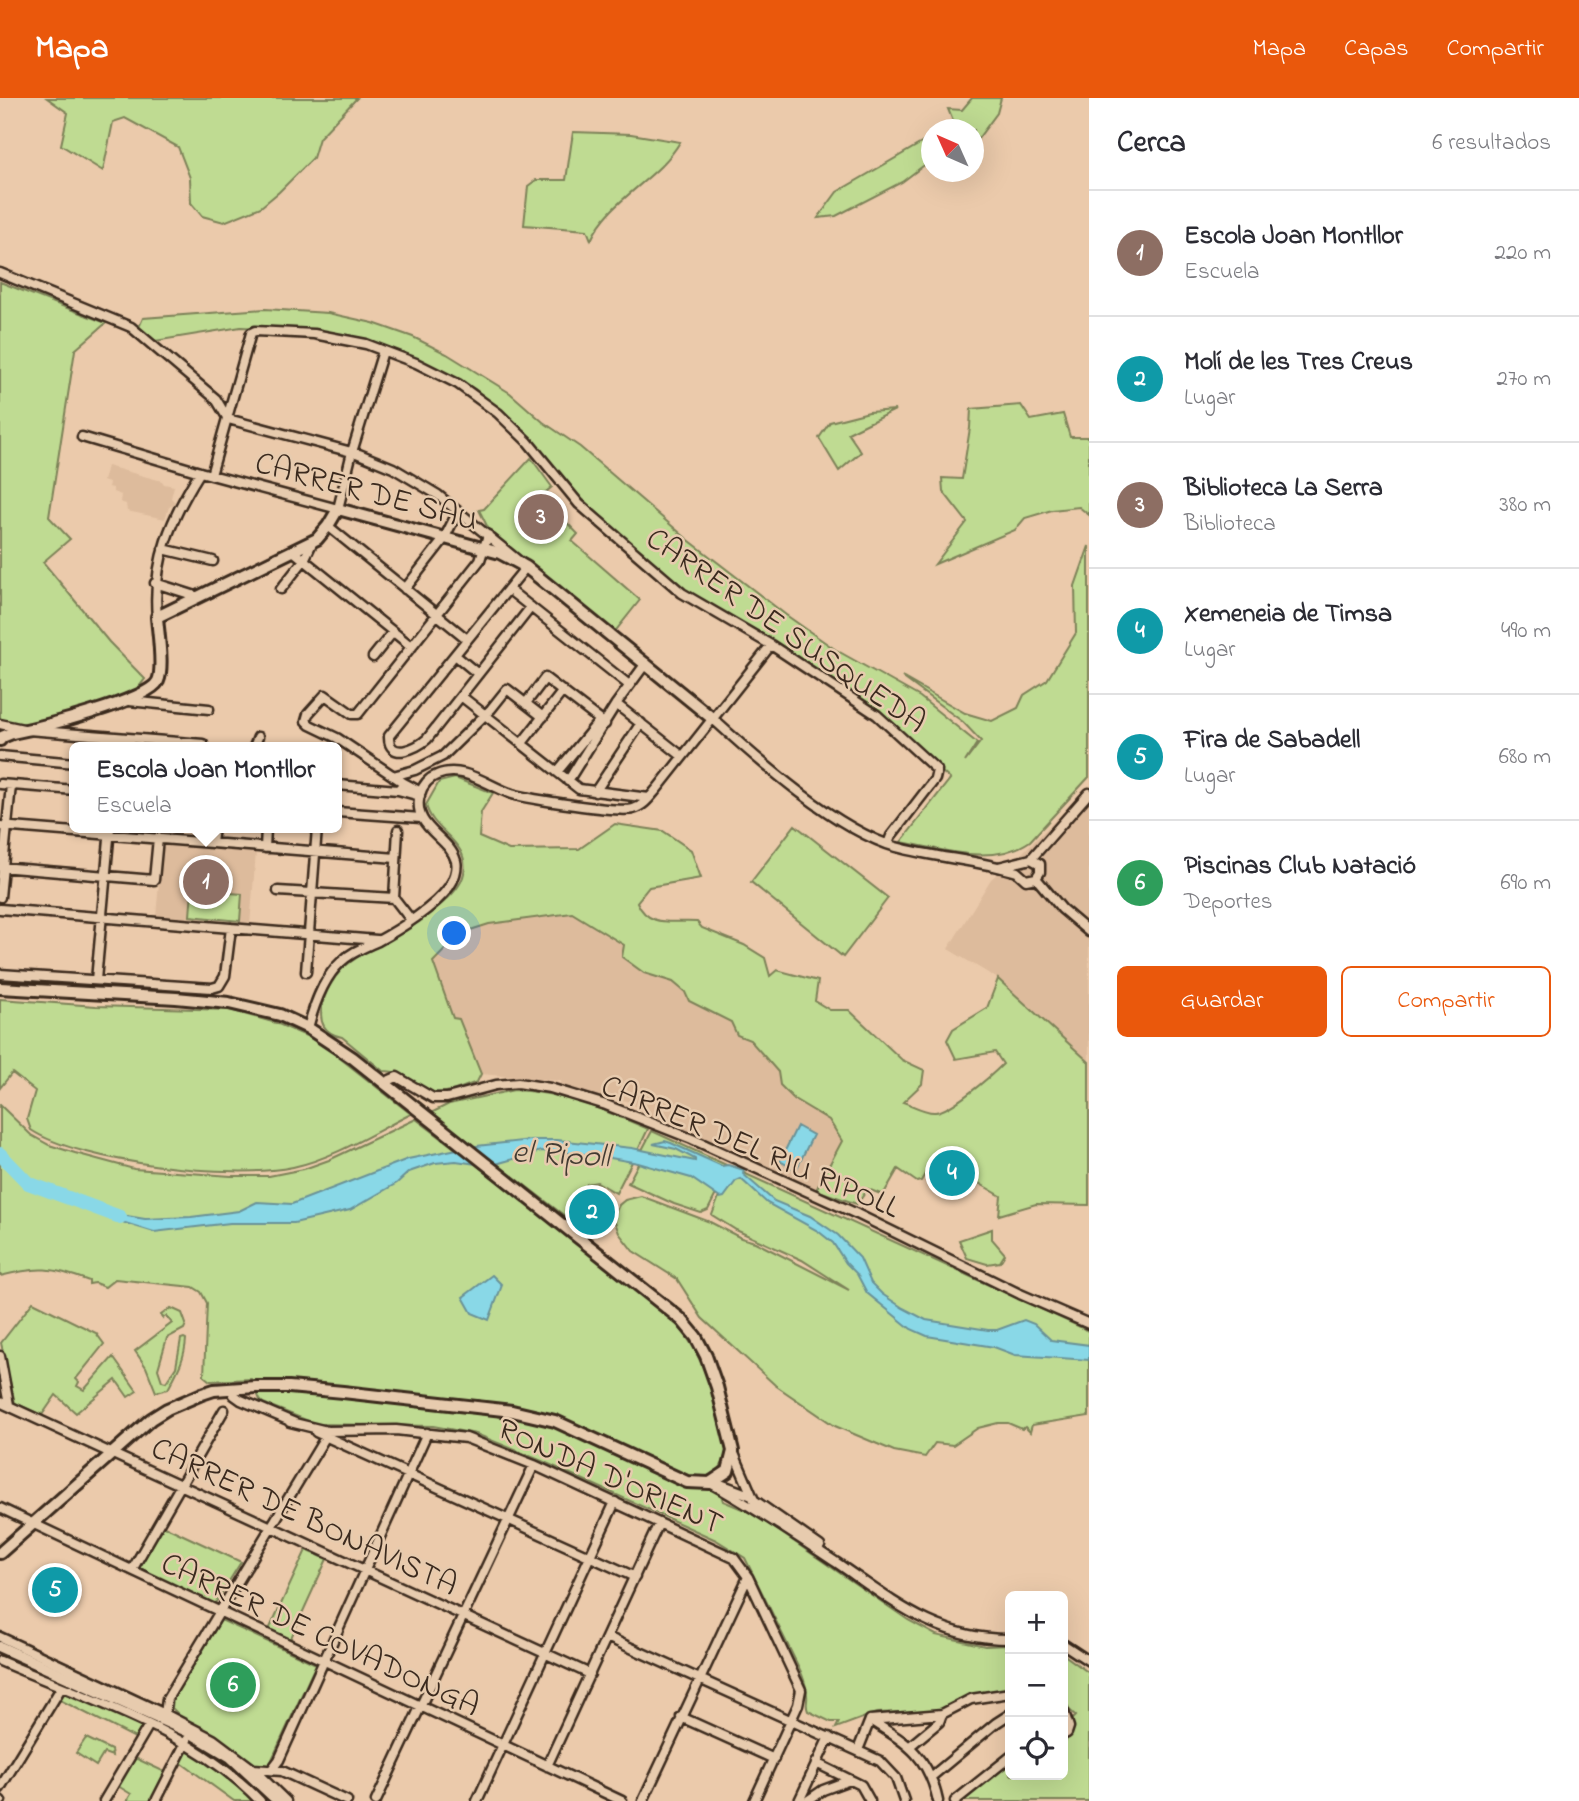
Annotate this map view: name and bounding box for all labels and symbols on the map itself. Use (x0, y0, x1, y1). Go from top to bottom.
north arrow (921, 119, 984, 182)
street label: CARRER DE SAU (249, 441, 483, 546)
pin: 3 (518, 491, 564, 543)
street label: CARRER DE SUSQUEDA (635, 517, 935, 747)
pin: 1 (183, 856, 229, 908)
your location (437, 916, 471, 950)
street label: CARRER DEL RIU RIPOLL (593, 1064, 906, 1233)
water label: el Ripoll (511, 1129, 614, 1183)
pin: 4 (929, 1147, 975, 1199)
pin: 2 (569, 1186, 615, 1238)
street label: RONDA D'ORIENT (489, 1407, 730, 1549)
street label: CARRER DE BONAVISTA (142, 1426, 465, 1610)
street label: CARRER DE COVADONGA (152, 1542, 487, 1731)
pin: 5 (32, 1564, 78, 1616)
pin: 6 (210, 1659, 256, 1711)

